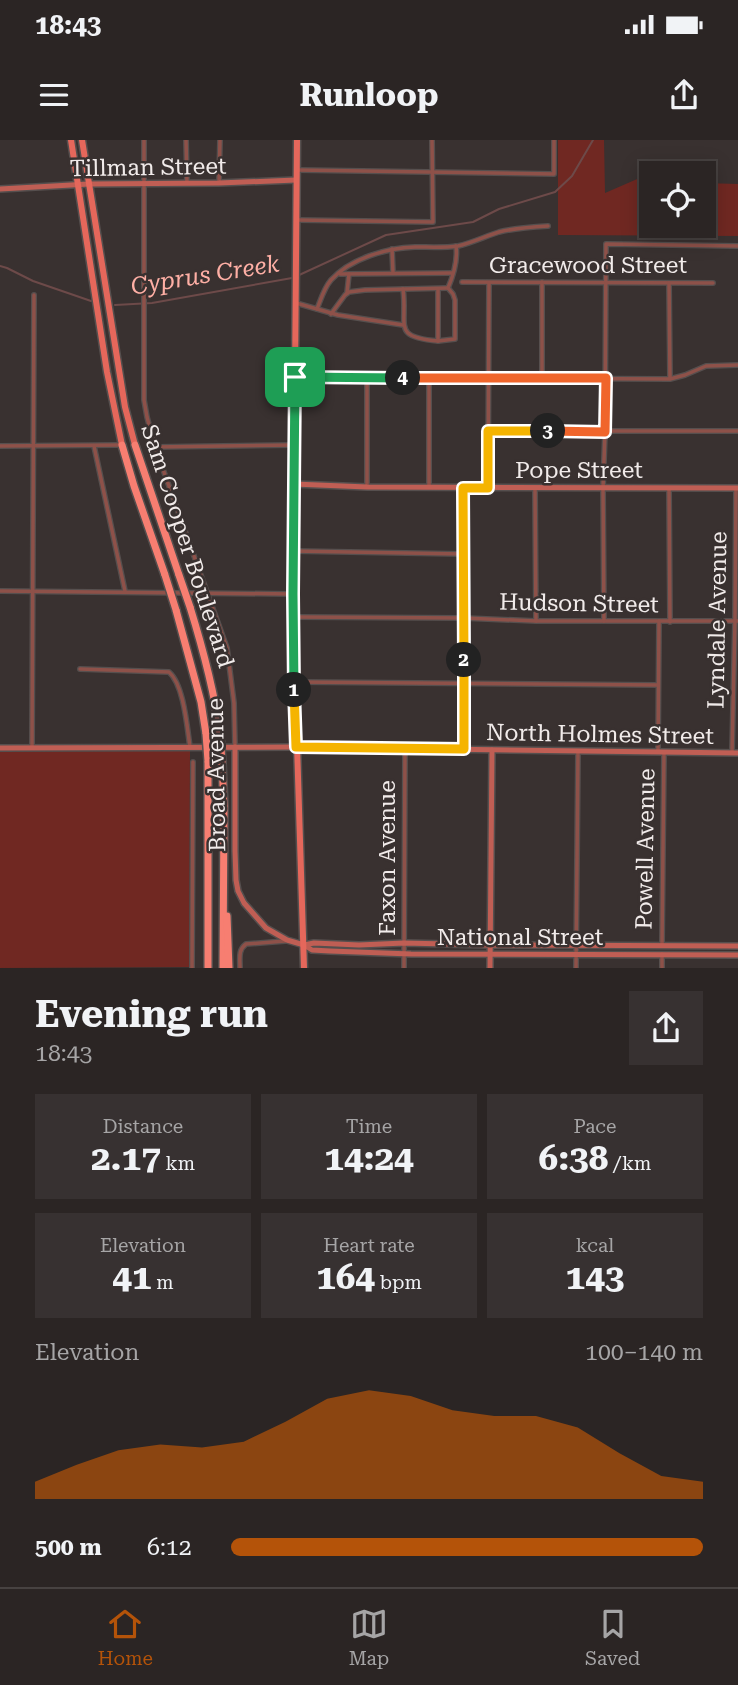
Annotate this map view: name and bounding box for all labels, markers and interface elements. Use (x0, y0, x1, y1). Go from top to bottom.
text: 18:43 (35, 10, 101, 40)
icon: menu (35, 76, 73, 114)
text: Runloop (299, 76, 439, 114)
icon: share (665, 76, 703, 114)
street label: Tillman Street (69, 153, 227, 182)
map controls (639, 161, 716, 238)
button: locate (639, 161, 716, 238)
water label: Cyprus Creek (129, 249, 281, 301)
street label: Gracewood Street (489, 252, 687, 279)
pin (265, 347, 325, 407)
icon: arrive (276, 358, 314, 396)
pin: 4 (386, 360, 420, 396)
text: 4 (397, 366, 408, 389)
pin: 3 (530, 414, 566, 448)
text: 3 (542, 419, 553, 442)
street label: Sam Cooper Boulevard (135, 421, 240, 671)
street label: Pope Street (515, 457, 643, 484)
street label: Lyndale Avenue (702, 531, 733, 709)
street label: Hudson Street (499, 589, 659, 618)
pin: 2 (447, 643, 482, 678)
text: 2 (458, 648, 469, 671)
pin: 1 (276, 672, 312, 708)
text: 1 (288, 678, 299, 701)
street label: Broad Avenue (202, 698, 231, 852)
street label: North Holmes Street (486, 719, 715, 750)
street label: Powell Avenue (631, 768, 660, 930)
street label: Faxon Avenue (374, 780, 401, 936)
street label: National Street (437, 924, 604, 951)
button: share (629, 991, 703, 1065)
text: Evening run (35, 992, 268, 1036)
text: 18:43 (35, 1040, 92, 1067)
text: Distance (103, 1115, 183, 1138)
text: Time (346, 1115, 392, 1138)
text: Pace (574, 1115, 616, 1138)
text: 2.17 (91, 1138, 161, 1179)
text: 14:24 (324, 1138, 414, 1179)
text: 6:38 (539, 1138, 608, 1179)
text: km (161, 1152, 195, 1175)
text: /km (608, 1152, 651, 1175)
text: Elevation (100, 1234, 186, 1257)
text: Heart rate (323, 1234, 415, 1257)
text: kcal (576, 1234, 614, 1257)
text: 41 (112, 1257, 152, 1298)
text: 164 (316, 1257, 375, 1298)
text: 143 (566, 1257, 624, 1298)
text: m (152, 1271, 174, 1294)
text: bpm (375, 1271, 422, 1294)
text: Elevation (35, 1339, 139, 1366)
text: 100–140 m (585, 1339, 703, 1366)
text: 500 m (35, 1534, 102, 1561)
text: 6:12 (147, 1534, 192, 1561)
tab: Home (98, 1605, 153, 1670)
tab: Map (349, 1605, 389, 1670)
tab: Saved (585, 1605, 640, 1670)

